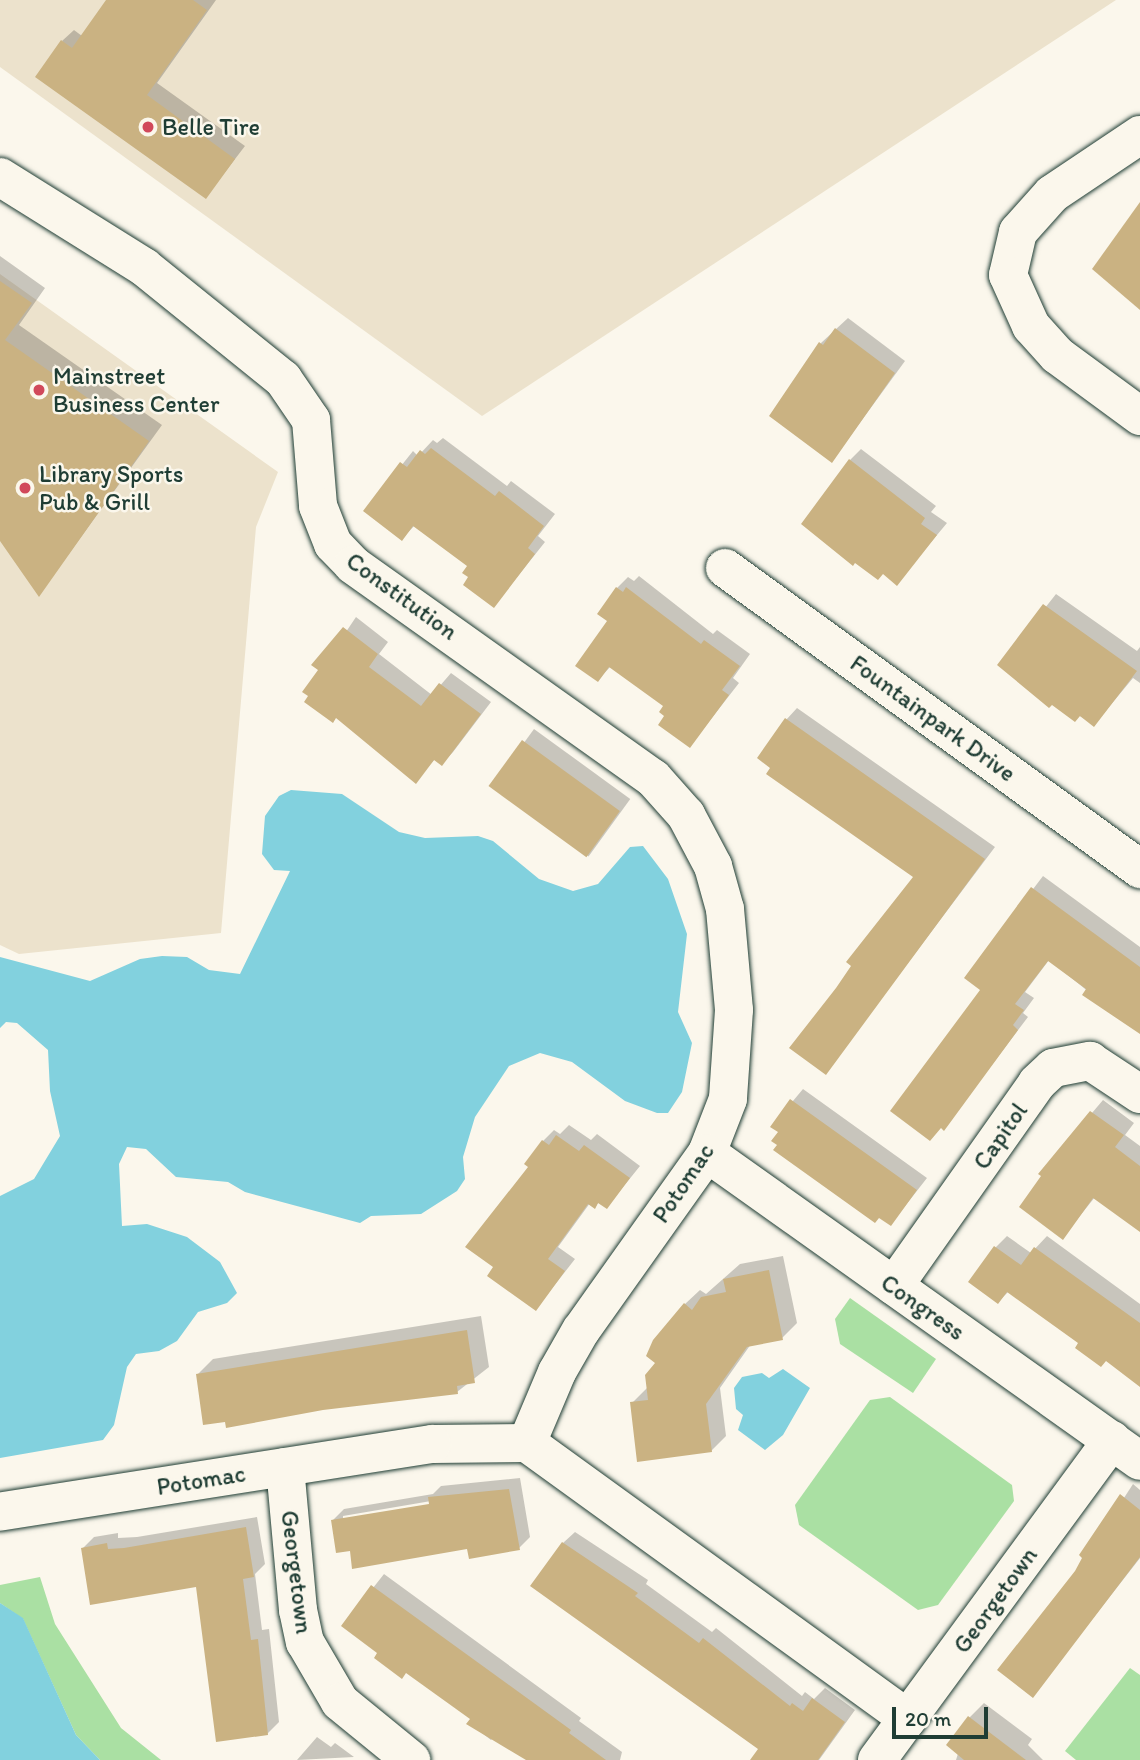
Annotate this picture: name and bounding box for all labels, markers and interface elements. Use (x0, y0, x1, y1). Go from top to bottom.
place label: Belle Tire (162, 113, 260, 141)
marker: Belle Tire (140, 119, 156, 135)
place label: Mainstreet Business Center (53, 362, 220, 418)
marker: Mainstreet Business Center (31, 382, 47, 398)
place label: Library Sports Pub & Grill (39, 460, 184, 516)
marker: Library Sports Pub & Grill (17, 480, 33, 496)
street label: Constitution (341, 546, 463, 646)
street label: Fountainpark Drive (845, 648, 1021, 788)
street label: Capitol (967, 1097, 1033, 1175)
street label: Potomac (646, 1138, 720, 1228)
street label: Congress (876, 1268, 970, 1346)
street label: Potomac (155, 1459, 247, 1501)
street label: Georgetown (275, 1509, 319, 1635)
street label: Georgetown (947, 1541, 1043, 1659)
scale bar (895, 1694, 991, 1738)
text: 20 m (905, 1706, 951, 1731)

